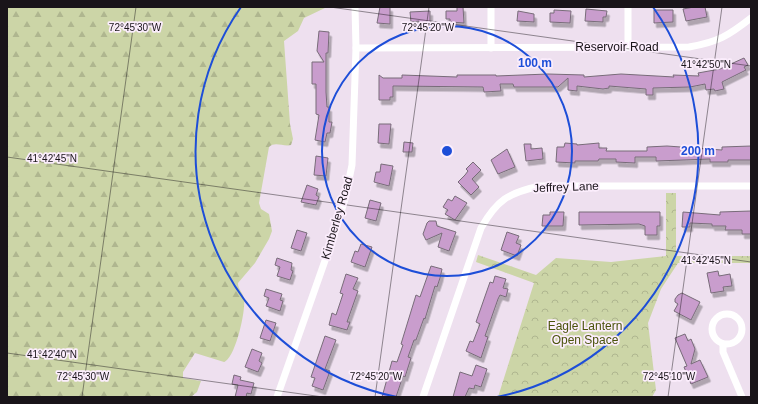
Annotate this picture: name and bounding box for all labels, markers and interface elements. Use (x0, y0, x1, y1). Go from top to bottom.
text: 72°45'30"W (109, 22, 162, 33)
text: 72°45'20"W (402, 22, 455, 33)
street label: Reservoir Road (575, 40, 659, 54)
text: 100 m (518, 56, 552, 70)
text: 41°42'50"N (681, 59, 731, 70)
centre of rings (440, 144, 454, 158)
text: 200 m (681, 144, 715, 158)
text: 41°42'45"N (27, 153, 77, 164)
street label: Kimberley Road (319, 175, 355, 261)
street label: Jeffrey Lane (533, 179, 599, 195)
text: 41°42'45"N (681, 255, 731, 266)
park label: Eagle Lantern Open Space (548, 319, 622, 347)
text: 41°42'40"N (27, 349, 77, 360)
text: 72°45'30"W (57, 371, 110, 382)
text: 72°45'20"W (350, 371, 403, 382)
text: 72°45'10"W (643, 371, 696, 382)

